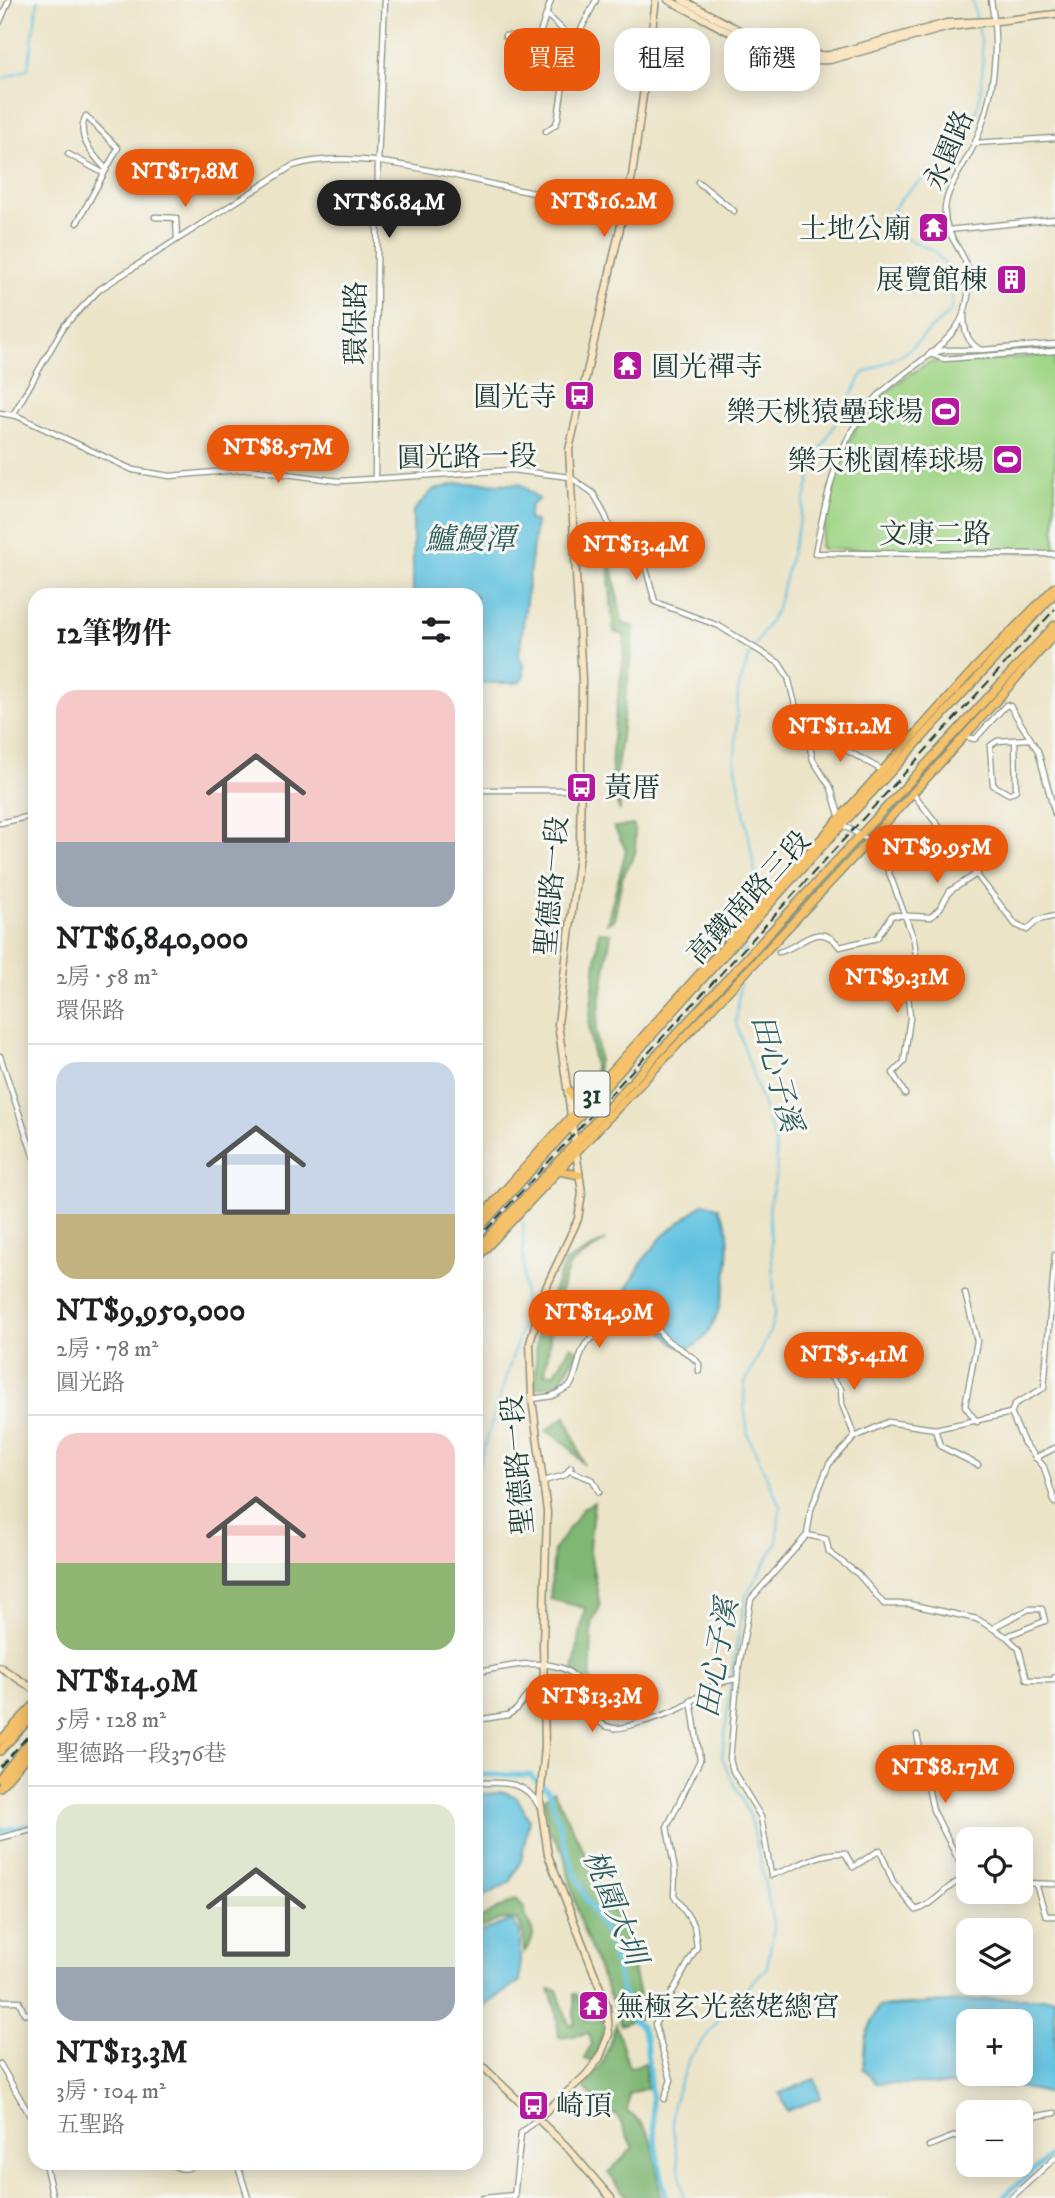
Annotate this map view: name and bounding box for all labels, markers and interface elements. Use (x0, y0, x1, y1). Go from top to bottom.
chip: 買屋 (504, 28, 600, 91)
chip: 租屋 (614, 28, 710, 91)
chip: 篩選 (724, 28, 820, 91)
street label: 永園路 (917, 105, 982, 196)
pin: NT$17.8M (113, 150, 257, 209)
text: NT$17.8M (131, 157, 239, 186)
pin: NT$6.84M (317, 180, 461, 240)
pin: NT$16.2M (532, 180, 676, 239)
text: NT$16.2M (551, 187, 657, 216)
text: NT$6.84M (333, 188, 445, 217)
temple icon: 土地公廟 (917, 211, 951, 245)
place label: 土地公廟 (799, 212, 911, 247)
building icon: 展覽館棟 (994, 262, 1028, 296)
place label: 展覽館棟 (876, 263, 988, 298)
street label: 環保路 (339, 281, 374, 365)
temple icon: 圓光禪寺 (611, 349, 645, 383)
place label: 圓光禪寺 (651, 350, 763, 385)
bus stop icon: 圓光寺 (563, 379, 597, 413)
place label: 圓光寺 (473, 380, 557, 415)
sports icon: 樂天桃猿壘球場 (929, 394, 963, 428)
place label: 樂天桃猿壘球場 (727, 395, 923, 430)
pin: NT$8.57M (206, 426, 350, 485)
text: NT$8.57M (223, 433, 333, 462)
street label: 圓光路一段 (397, 439, 537, 476)
sports icon: 樂天桃園棒球場 (990, 443, 1024, 477)
place label: 樂天桃園棒球場 (788, 444, 984, 479)
street label: 文康二路 (879, 517, 991, 552)
water label: 鱸鰻潭 (425, 522, 520, 559)
pin: NT$13.4M (564, 522, 708, 582)
text: NT$13.4M (583, 530, 689, 559)
icon: filters (417, 611, 455, 649)
text: 12筆物件 (56, 616, 172, 653)
pin: NT$11.2M (768, 704, 912, 764)
text: NT$11.2M (788, 712, 892, 741)
icon: home (193, 735, 319, 861)
bus stop icon: 黃厝 (564, 770, 598, 804)
place label: 黃厝 (604, 771, 660, 806)
street label: 聖德路一段 (529, 815, 576, 957)
street label: 高鐵南路三段 (680, 824, 818, 972)
pin: NT$9.95M (865, 826, 1009, 885)
text: NT$9.95M (882, 833, 992, 862)
text: NT$6,840,000 (56, 921, 248, 958)
pin: NT$9.31M (825, 956, 969, 1015)
text: 2房 · 58 m² (56, 963, 158, 992)
text: NT$9.31M (845, 963, 949, 992)
text: 環保路 (56, 997, 125, 1026)
water label: 田心子溪 (742, 1011, 810, 1139)
road number: 31 (574, 1072, 610, 1116)
icon: home (193, 1107, 319, 1233)
pin: NT$14.9M (527, 1290, 671, 1350)
text: NT$9,950,000 (56, 1293, 245, 1330)
text: NT$14.9M (544, 1298, 654, 1327)
pin: NT$5.41M (782, 1332, 926, 1392)
text: 2房 · 78 m² (56, 1335, 158, 1364)
text: NT$5.41M (800, 1340, 908, 1369)
text: 圓光路 (56, 1369, 125, 1398)
street label: 聖德路一段 (495, 1394, 542, 1536)
icon: home (193, 1478, 319, 1604)
water label: 田心子溪 (690, 1593, 748, 1721)
text: NT$14.9M (56, 1664, 198, 1701)
pin: NT$13.3M (520, 1674, 664, 1734)
text: NT$13.3M (542, 1682, 642, 1711)
text: 5房 · 128 m² (56, 1706, 166, 1735)
text: 聖德路一段376巷 (56, 1740, 227, 1769)
pin: NT$8.17M (873, 1745, 1017, 1805)
text: NT$8.17M (891, 1753, 999, 1782)
map controls (956, 1827, 1033, 2177)
button: locate (956, 1827, 1033, 1904)
water label: 桃園大圳 (574, 1845, 655, 1975)
icon: home (193, 1849, 319, 1975)
button: layers (956, 1918, 1033, 1995)
temple icon: 無極玄光慈姥總宮 (576, 1989, 610, 2023)
place label: 無極玄光慈姥總宮 (616, 1990, 840, 2025)
button: + (956, 2009, 1033, 2086)
text: NT$13.3M (56, 2035, 188, 2072)
text: 3房 · 104 m² (56, 2077, 166, 2106)
bus stop icon: 崎頂 (516, 2088, 550, 2122)
place label: 崎頂 (556, 2089, 612, 2124)
button: − (956, 2100, 1033, 2177)
text: 五聖路 (56, 2111, 125, 2140)

